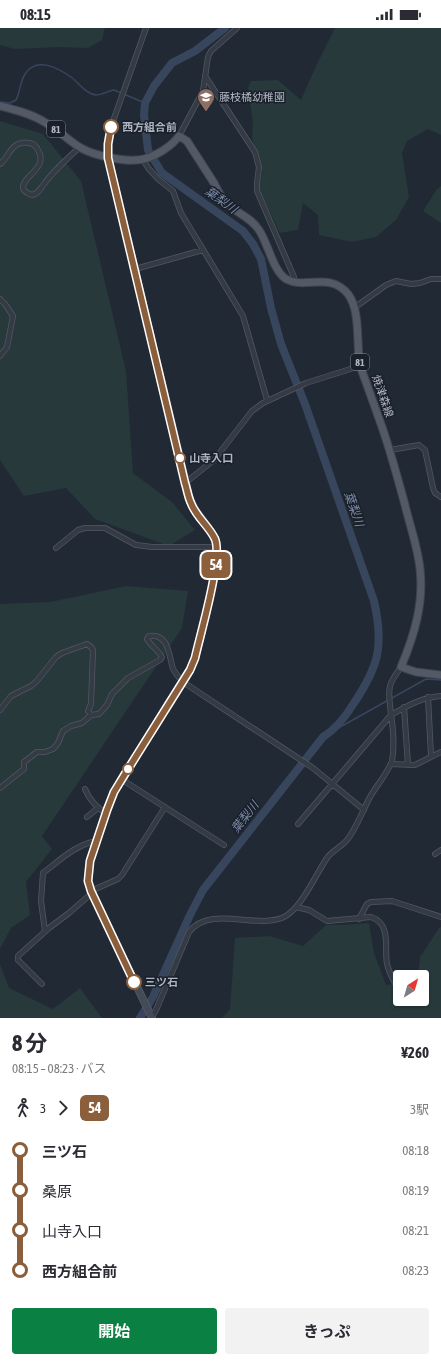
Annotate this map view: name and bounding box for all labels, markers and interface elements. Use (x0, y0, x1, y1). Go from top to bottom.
text: 08:15 (20, 6, 51, 23)
school or university icon: 藤枝橘幼稚園 (196, 87, 216, 112)
place label: 藤枝橘幼稚園 (219, 91, 285, 103)
marker: 西方組合前 (103, 119, 119, 135)
road number: 81 (47, 121, 65, 137)
place label: 西方組合前 (122, 121, 177, 133)
water label: 葉梨川 (202, 184, 241, 217)
road number: 81 (351, 354, 369, 370)
street label: 焼津森線 (370, 373, 396, 419)
marker: 山寺入口 (174, 452, 186, 464)
place label: 山寺入口 (189, 452, 233, 464)
water label: 葉梨川 (342, 490, 367, 530)
line badge: 54 (198, 552, 234, 578)
text: 54 (209, 557, 223, 573)
unlabelled marker (122, 763, 134, 775)
water label: 葉梨川 (228, 797, 263, 835)
north arrow (393, 970, 429, 1006)
map controls (393, 970, 429, 1006)
marker: 三ツ石 (126, 974, 142, 990)
place label: 三ツ石 (145, 976, 178, 988)
text: 8 分 (12, 1030, 47, 1056)
text: ¥260 (401, 1044, 429, 1061)
text: 08:15 – 08:23 · バス (12, 1061, 107, 1076)
icon: walk (12, 1097, 34, 1119)
icon: forward (52, 1097, 74, 1119)
text: 54 (88, 1100, 101, 1116)
text: 3 (40, 1101, 46, 1116)
text: 3駅 (410, 1102, 429, 1117)
text: 三ツ石 (42, 1143, 87, 1160)
text: 08:18 (402, 1143, 429, 1158)
text: 桑原 (42, 1183, 72, 1200)
text: 08:19 (402, 1183, 429, 1198)
text: 山寺入口 (42, 1223, 102, 1240)
text: 08:21 (402, 1223, 429, 1238)
text: 西方組合前 (42, 1263, 117, 1280)
text: 08:23 (402, 1263, 429, 1278)
button: 開始 (12, 1308, 217, 1354)
button: きっぷ (225, 1308, 429, 1354)

